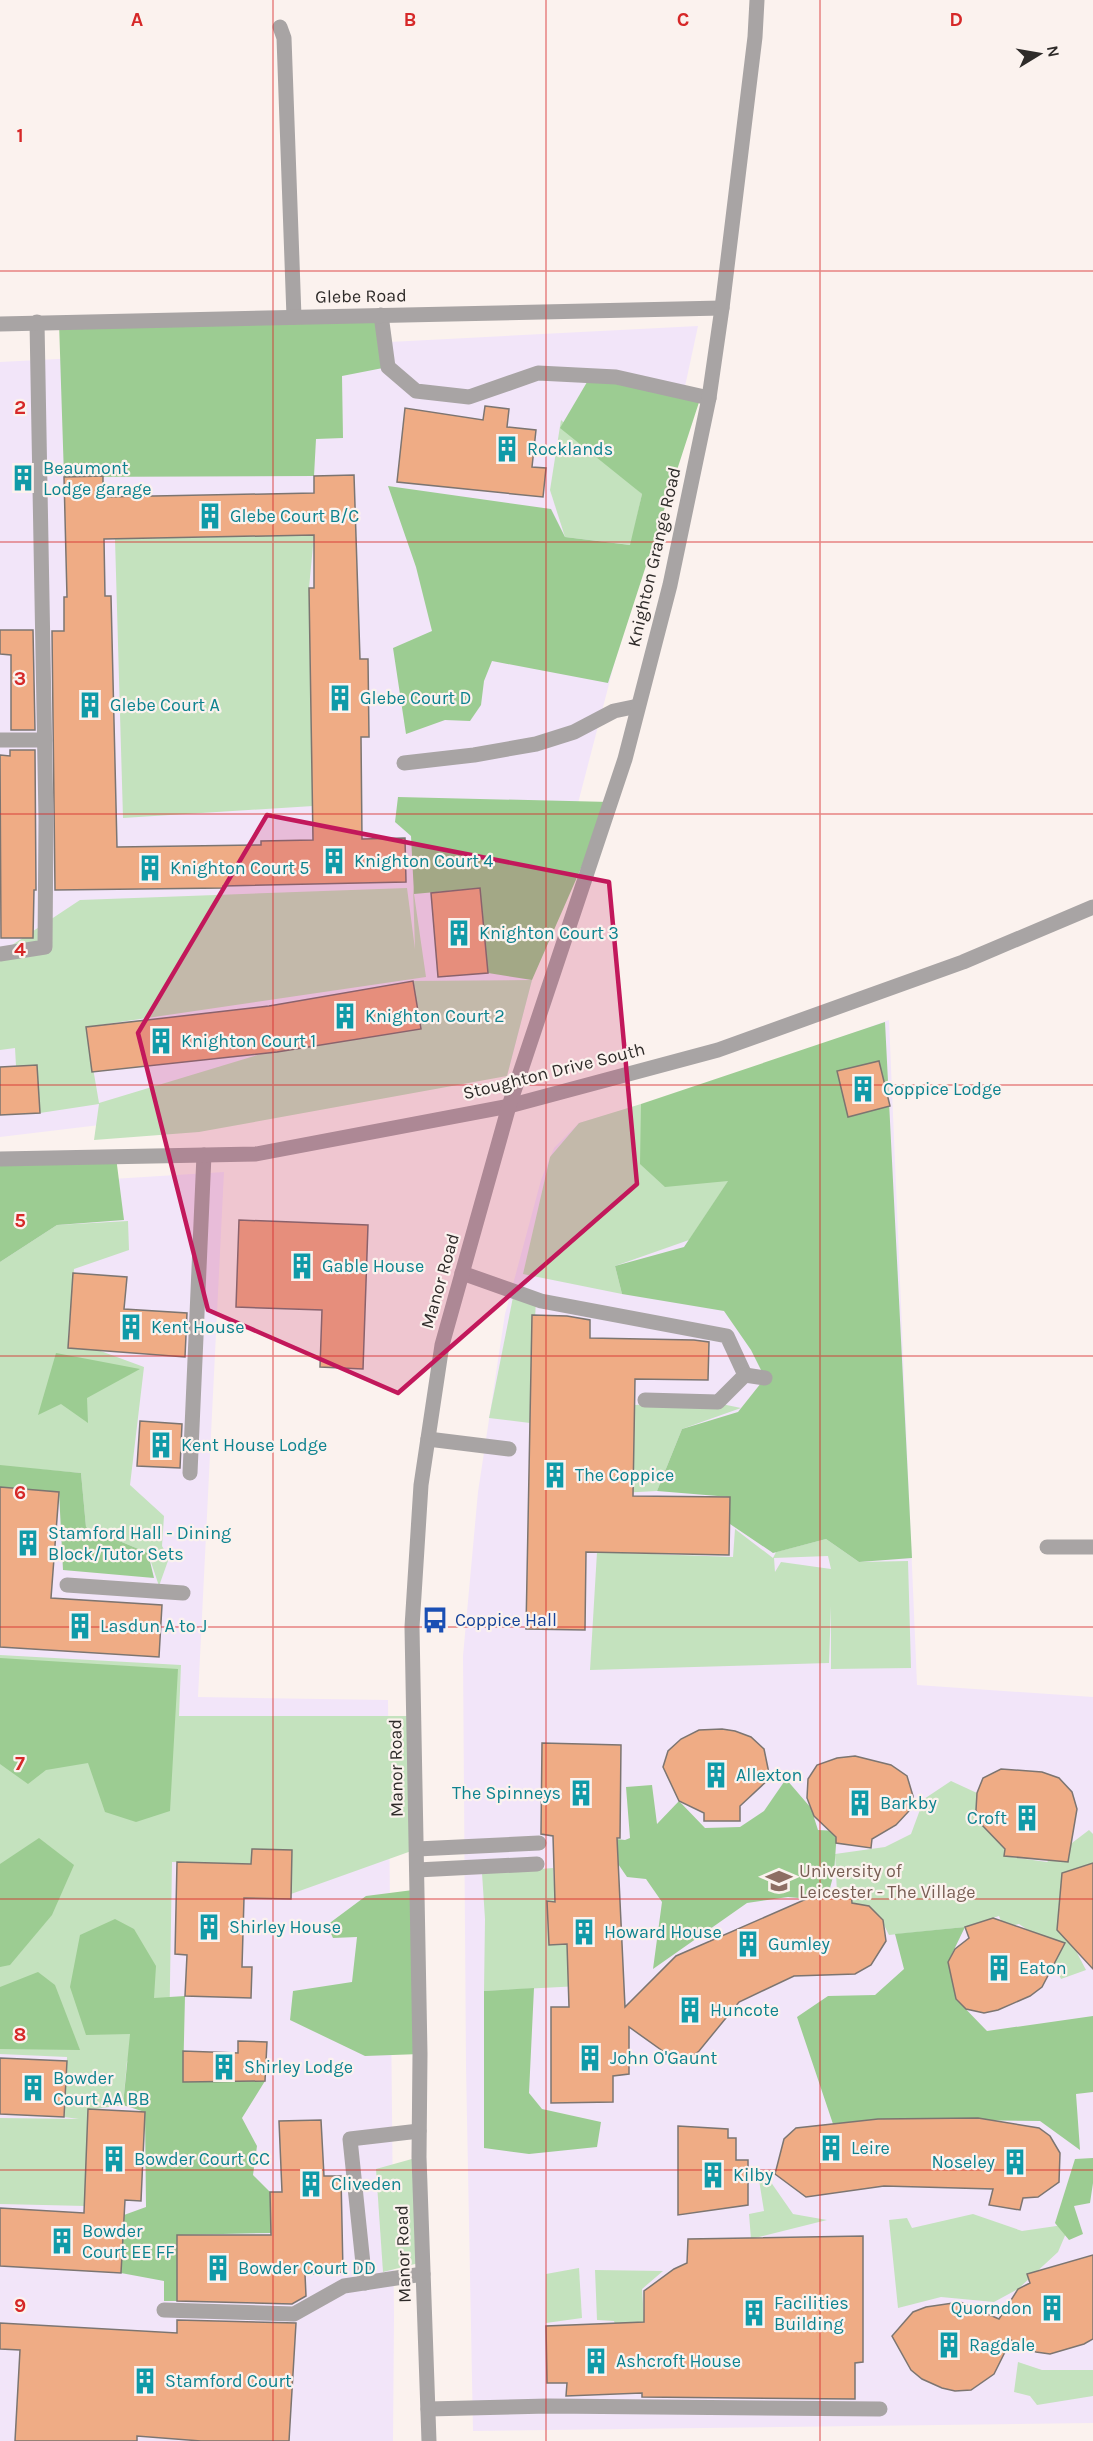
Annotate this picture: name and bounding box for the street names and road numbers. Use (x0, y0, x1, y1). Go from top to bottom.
street label: Glebe Road (315, 284, 407, 308)
street label: Knighton Grange Road (623, 465, 685, 649)
street label: Stoughton Drive South (461, 1038, 647, 1104)
street label: Manor Road (416, 1231, 464, 1331)
street label: Manor Road (384, 1719, 408, 1817)
street label: Manor Road (390, 2205, 416, 2303)

